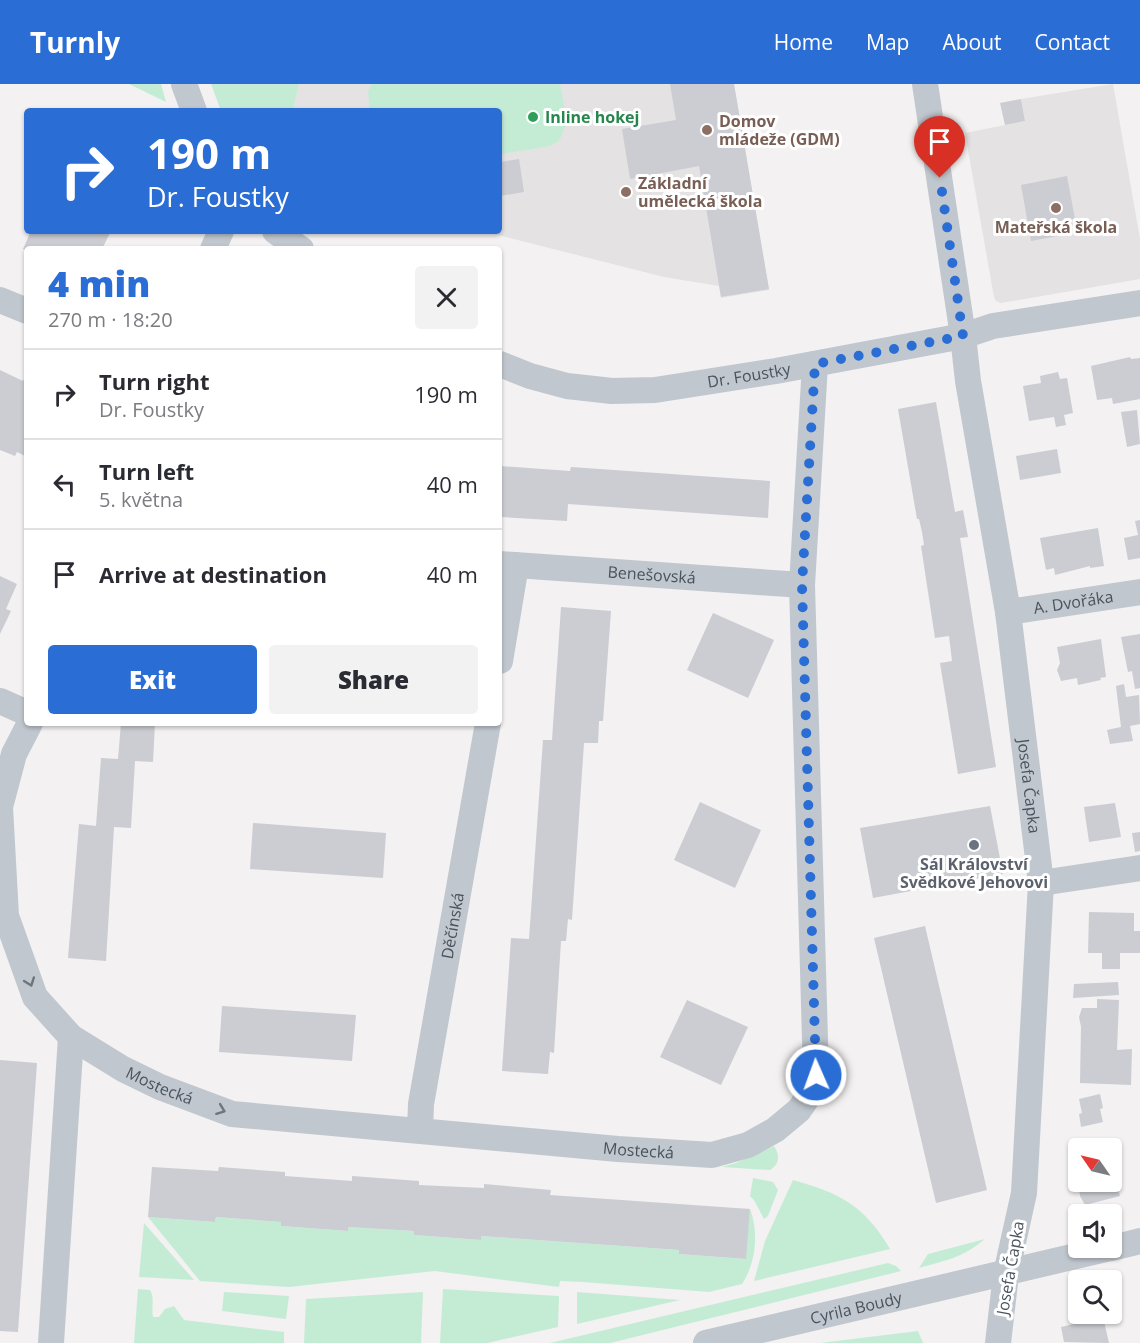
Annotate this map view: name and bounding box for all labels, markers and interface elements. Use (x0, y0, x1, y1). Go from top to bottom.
text: Turnly (30, 23, 120, 61)
text: Home (774, 28, 833, 56)
text: Map (866, 28, 909, 56)
text: About (942, 28, 1002, 56)
text: Contact (1035, 28, 1110, 56)
place label: Inline hokej (545, 106, 639, 128)
marker: Inline hokej (526, 110, 540, 124)
place label: Domov mládeže (GDM) (719, 110, 840, 150)
pin (914, 116, 965, 178)
marker: Domov mládeže (GDM) (700, 123, 714, 137)
text: 190 m (147, 124, 271, 181)
icon: arrive (923, 125, 956, 158)
icon: right (48, 132, 126, 210)
place label: Základní umělecká škola (638, 172, 762, 212)
text: Dr. Foustky (147, 178, 289, 215)
marker: Základní umělecká škola (619, 185, 633, 199)
marker: Mateřská škola (1049, 201, 1063, 215)
place label: Mateřská škola (995, 216, 1117, 238)
text: 4 min (48, 259, 150, 308)
button: close (415, 266, 478, 329)
text: 270 m · 18:20 (48, 306, 173, 333)
street label: Dr. Foustky (706, 357, 793, 393)
text: Turn right (99, 366, 210, 396)
icon: right (48, 378, 81, 411)
text: 190 m (414, 379, 478, 409)
text: Dr. Foustky (99, 396, 204, 423)
text: Turn left (99, 456, 194, 486)
icon: left (48, 468, 81, 501)
text: 40 m (427, 469, 478, 499)
text: 5. května (99, 486, 183, 513)
icon: arrive (48, 558, 81, 591)
text: Arrive at destination (99, 559, 327, 589)
text: 40 m (427, 559, 478, 589)
street label: Benešovská (607, 561, 696, 589)
street label: A. Dvořáka (1032, 585, 1115, 619)
button: Exit (48, 645, 257, 714)
button: Share (269, 645, 478, 714)
street label: Josefa Čapka (1012, 736, 1046, 835)
marker: Sál Království Svědkové Jehovovi (967, 838, 981, 852)
place label: Sál Království Svědkové Jehovovi (900, 853, 1048, 893)
street label: Děčínská (436, 891, 469, 961)
one-way arrow (22, 976, 35, 987)
position arrow (784, 1043, 848, 1107)
street label: Mostecká (122, 1061, 196, 1109)
one-way arrow (214, 1103, 225, 1115)
street label: Mostecká (602, 1137, 675, 1164)
north arrow (1068, 1138, 1122, 1192)
map controls (1068, 1138, 1122, 1324)
button: sound (1068, 1204, 1122, 1258)
street label: Josefa Čapka (991, 1219, 1029, 1319)
button: search (1068, 1270, 1122, 1324)
street label: Cyrila Boudy (808, 1286, 905, 1329)

